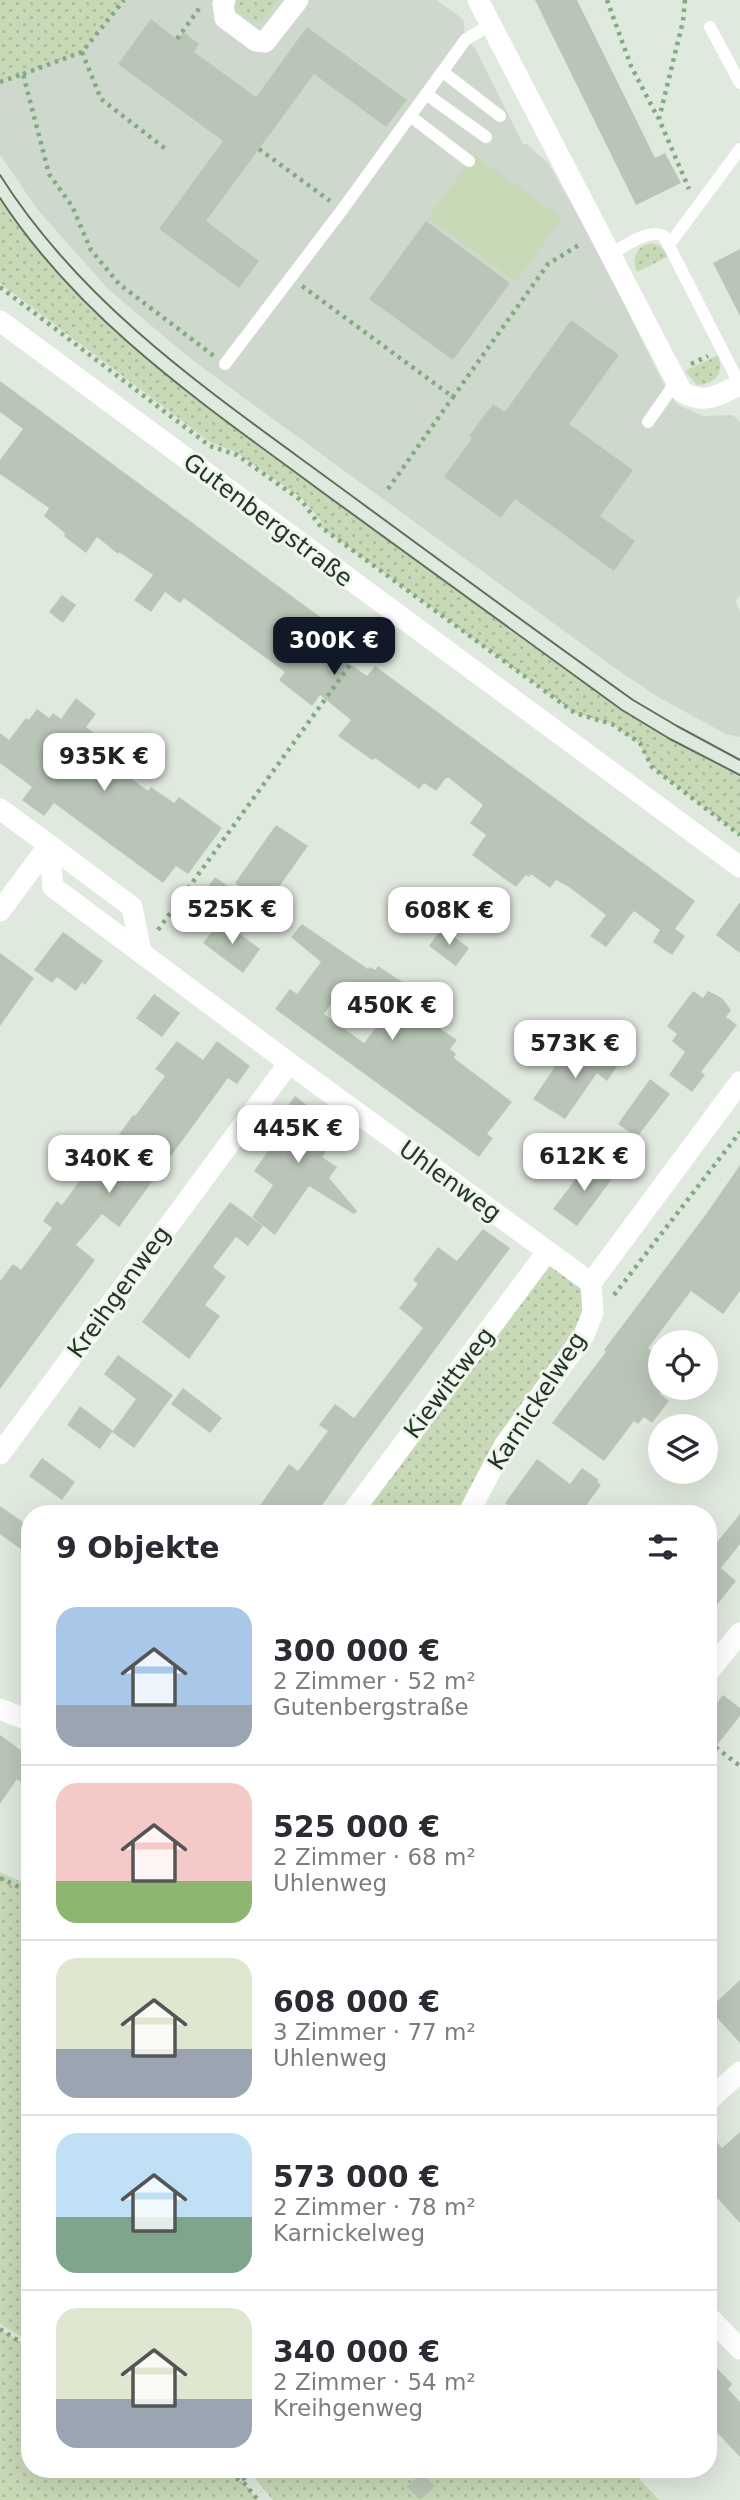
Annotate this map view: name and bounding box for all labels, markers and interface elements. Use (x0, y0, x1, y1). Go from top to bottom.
street label: Gutenbergstraße (178, 447, 358, 593)
pin: 300K € (277, 618, 391, 677)
text: 300K € (289, 627, 379, 653)
pin: 935K € (47, 734, 161, 793)
text: 935K € (59, 743, 149, 769)
pin: 525K € (175, 886, 289, 946)
pin: 608K € (392, 888, 506, 947)
text: 525K € (187, 896, 277, 922)
text: 608K € (404, 897, 494, 923)
pin: 450K € (335, 982, 449, 1042)
text: 450K € (347, 992, 437, 1018)
pin: 573K € (518, 1020, 632, 1080)
text: 573K € (530, 1030, 620, 1056)
pin: 445K € (241, 1106, 355, 1165)
text: 445K € (253, 1115, 343, 1141)
pin: 612K € (527, 1134, 641, 1193)
street label: Uhlenweg (394, 1135, 506, 1227)
pin: 340K € (52, 1136, 166, 1195)
text: 612K € (539, 1143, 629, 1169)
text: 340K € (64, 1145, 154, 1171)
street label: Kreihgenweg (62, 1220, 176, 1364)
street label: Kiewittweg (398, 1322, 500, 1444)
street label: Karnickelweg (482, 1327, 592, 1475)
map controls (648, 1330, 718, 1484)
button: locate (648, 1330, 718, 1400)
button: layers (648, 1414, 718, 1484)
icon: filters (644, 1528, 682, 1566)
text: 9 Objekte (56, 1530, 220, 1565)
text: 300 000 € (273, 1633, 440, 1668)
icon: home (112, 1635, 196, 1719)
text: 2 Zimmer · 52 m² (273, 1668, 476, 1694)
text: Gutenbergstraße (273, 1694, 469, 1720)
text: 525 000 € (273, 1809, 440, 1844)
icon: home (112, 1811, 196, 1895)
text: 2 Zimmer · 68 m² (273, 1844, 476, 1870)
text: Uhlenweg (273, 1870, 387, 1896)
text: 608 000 € (273, 1984, 440, 2019)
icon: home (112, 1986, 196, 2070)
text: 3 Zimmer · 77 m² (273, 2019, 476, 2045)
text: Uhlenweg (273, 2045, 387, 2071)
text: 573 000 € (273, 2159, 440, 2194)
icon: home (112, 2161, 196, 2245)
text: 2 Zimmer · 78 m² (273, 2194, 476, 2220)
text: Karnickelweg (273, 2220, 425, 2246)
text: 340 000 € (273, 2334, 440, 2369)
icon: home (112, 2336, 196, 2420)
text: 2 Zimmer · 54 m² (273, 2369, 476, 2395)
text: Kreihgenweg (273, 2395, 423, 2421)

